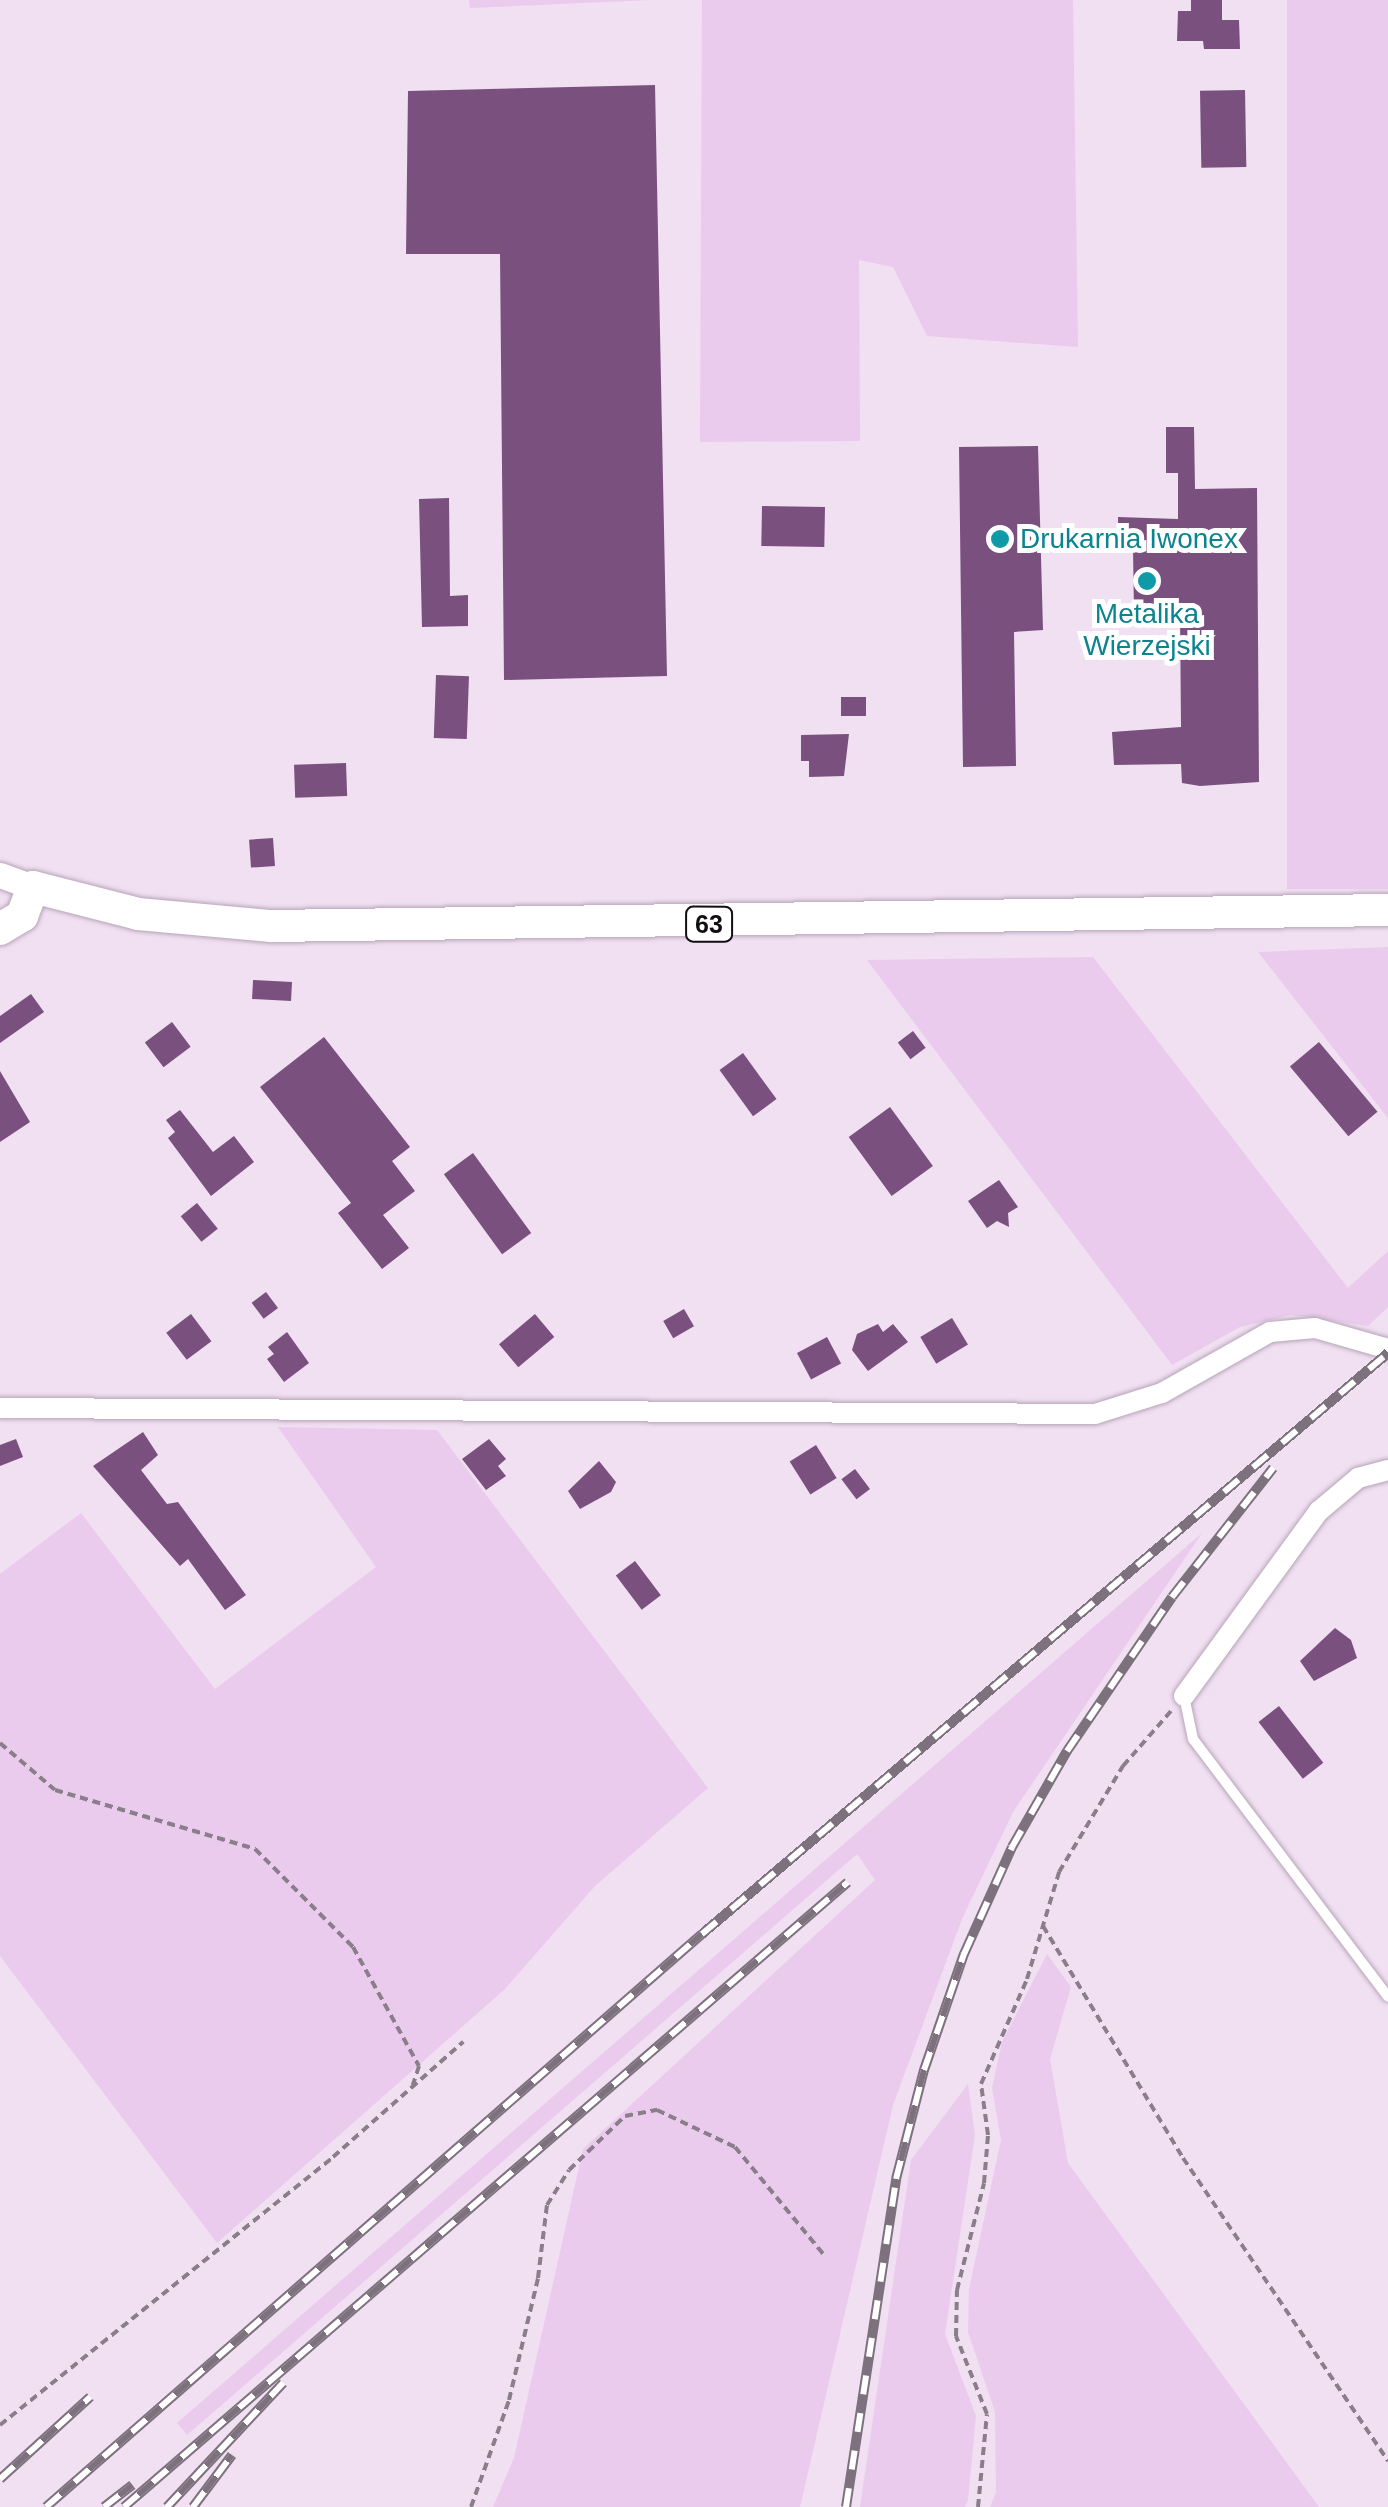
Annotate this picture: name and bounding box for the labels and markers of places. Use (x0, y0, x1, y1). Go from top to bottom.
place label: Drukarnia Iwonex (1020, 522, 1238, 556)
marker: Drukarnia Iwonex (989, 528, 1011, 550)
marker: Metalika Wierzejski (1136, 570, 1158, 592)
place label: Metalika Wierzejski (1083, 597, 1211, 663)

